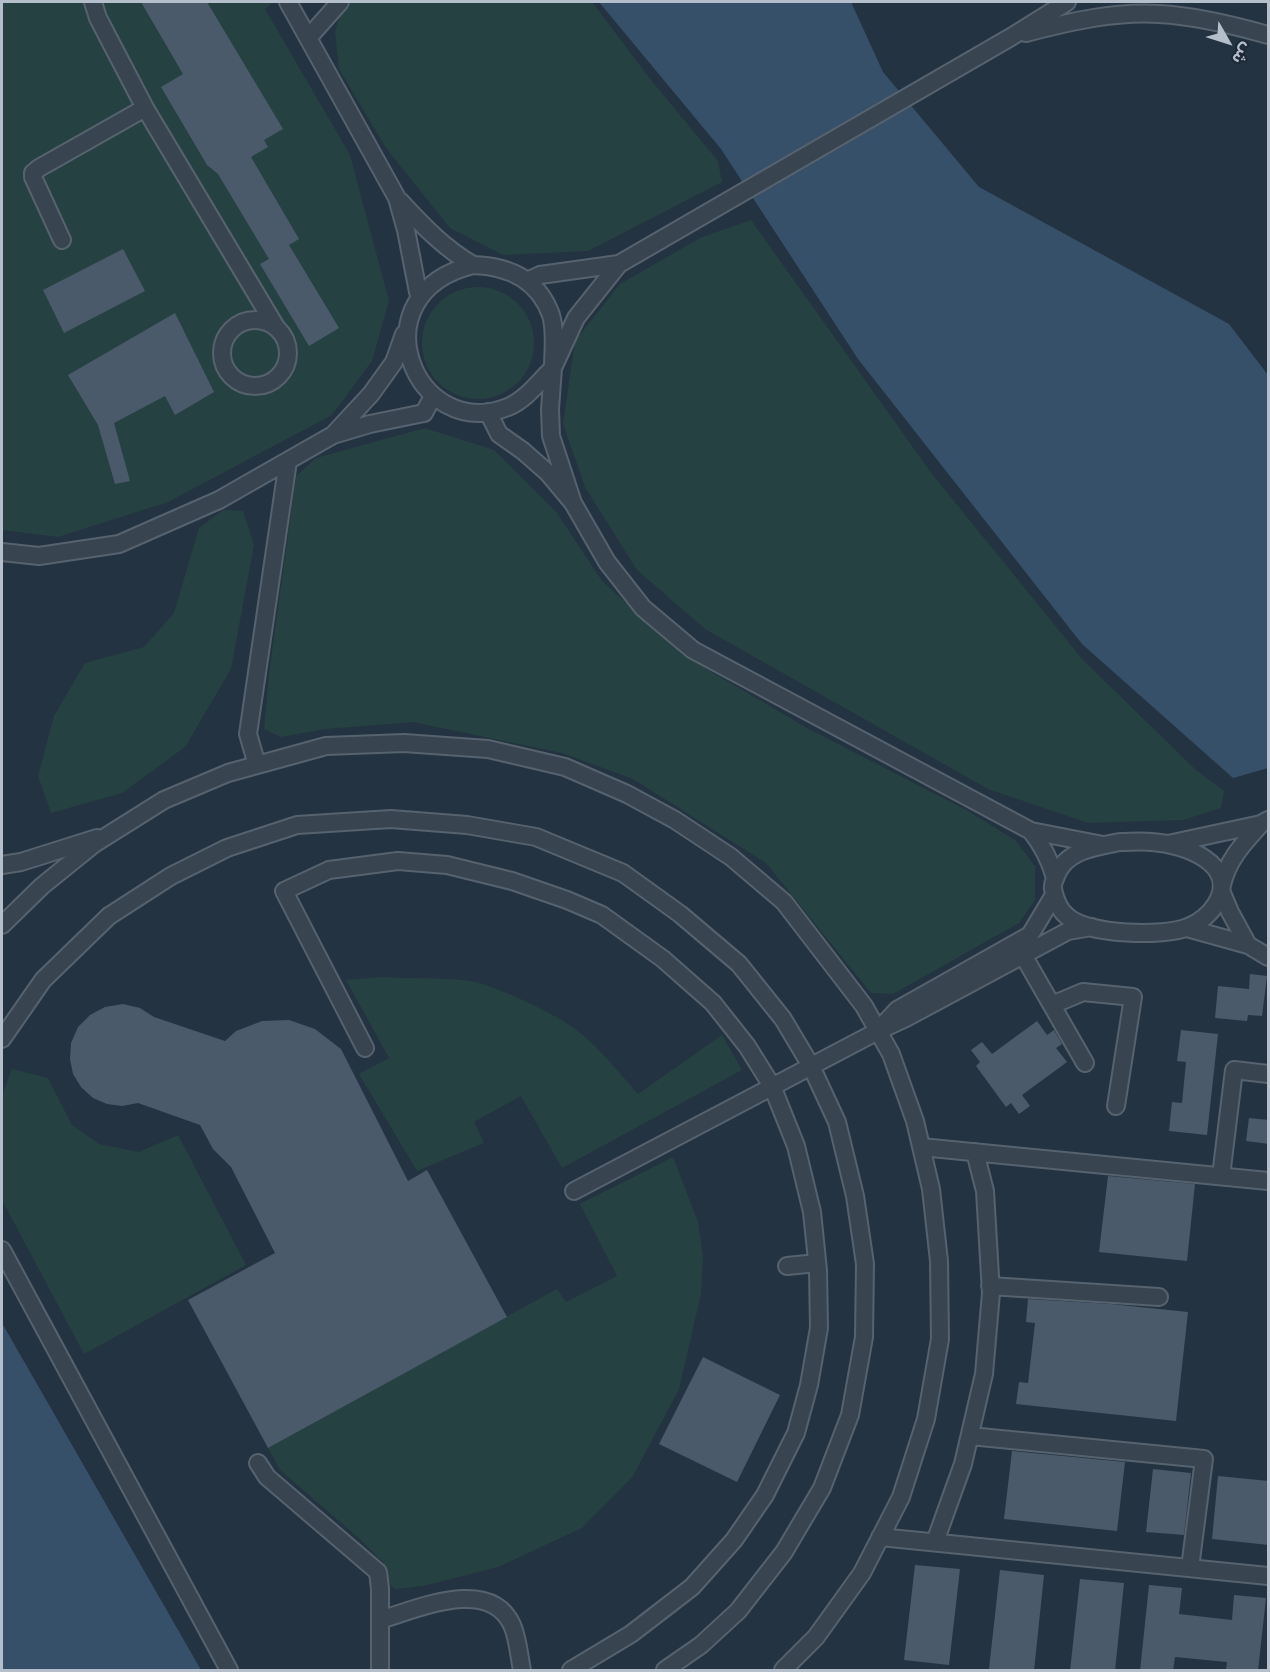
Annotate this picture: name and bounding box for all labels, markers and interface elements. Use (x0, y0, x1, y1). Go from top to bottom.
north arrow (1198, 12, 1258, 72)
text: ش (1227, 39, 1257, 68)

